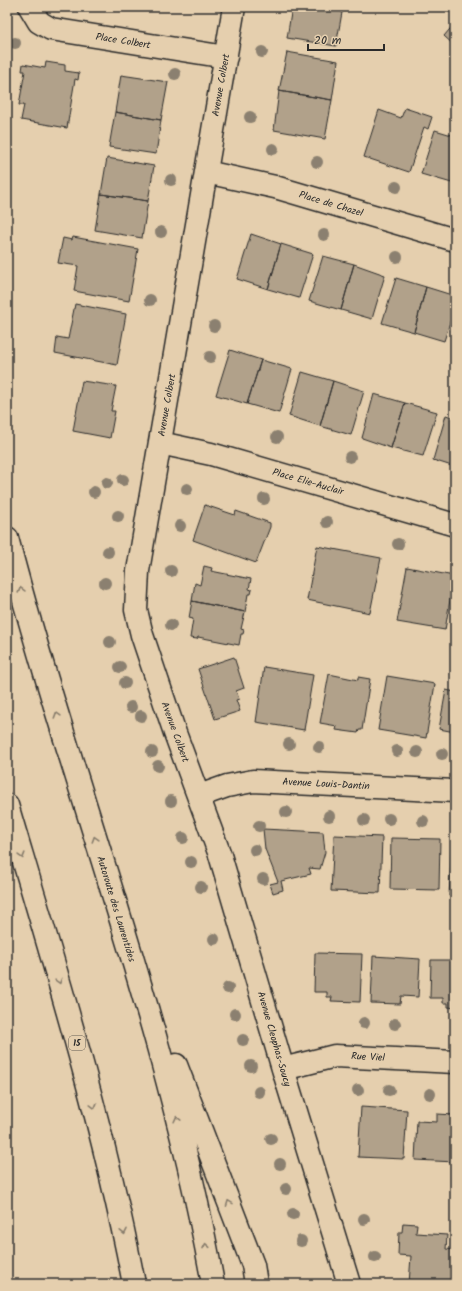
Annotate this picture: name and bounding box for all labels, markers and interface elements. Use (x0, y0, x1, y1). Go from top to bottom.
scale bar (308, 26, 384, 52)
street label: Place Colbert (94, 29, 152, 53)
text: 20 m (314, 31, 342, 50)
street label: Avenue Colbert (208, 52, 234, 118)
street label: Place de Chazel (297, 187, 366, 222)
street label: Avenue Colbert (154, 372, 180, 438)
street label: Place Elie-Auclair (270, 464, 346, 500)
one-way arrow (17, 586, 26, 593)
street label: Avenue Colbert (157, 699, 193, 765)
one-way arrow (53, 711, 62, 718)
street label: Avenue Louis-Dantin (282, 774, 370, 794)
one-way arrow (91, 836, 99, 843)
one-way arrow (17, 852, 26, 859)
street label: Autoroute des Laurentides (92, 854, 140, 965)
one-way arrow (54, 977, 63, 984)
street label: Avenue Cleophas-Soucy (253, 990, 295, 1089)
road number: 15 (69, 1036, 85, 1050)
street label: Rue Viel (351, 1048, 386, 1066)
one-way arrow (89, 1102, 98, 1109)
one-way arrow (173, 1116, 182, 1123)
one-way arrow (225, 1199, 233, 1206)
one-way arrow (120, 1229, 128, 1236)
one-way arrow (202, 1243, 210, 1249)

